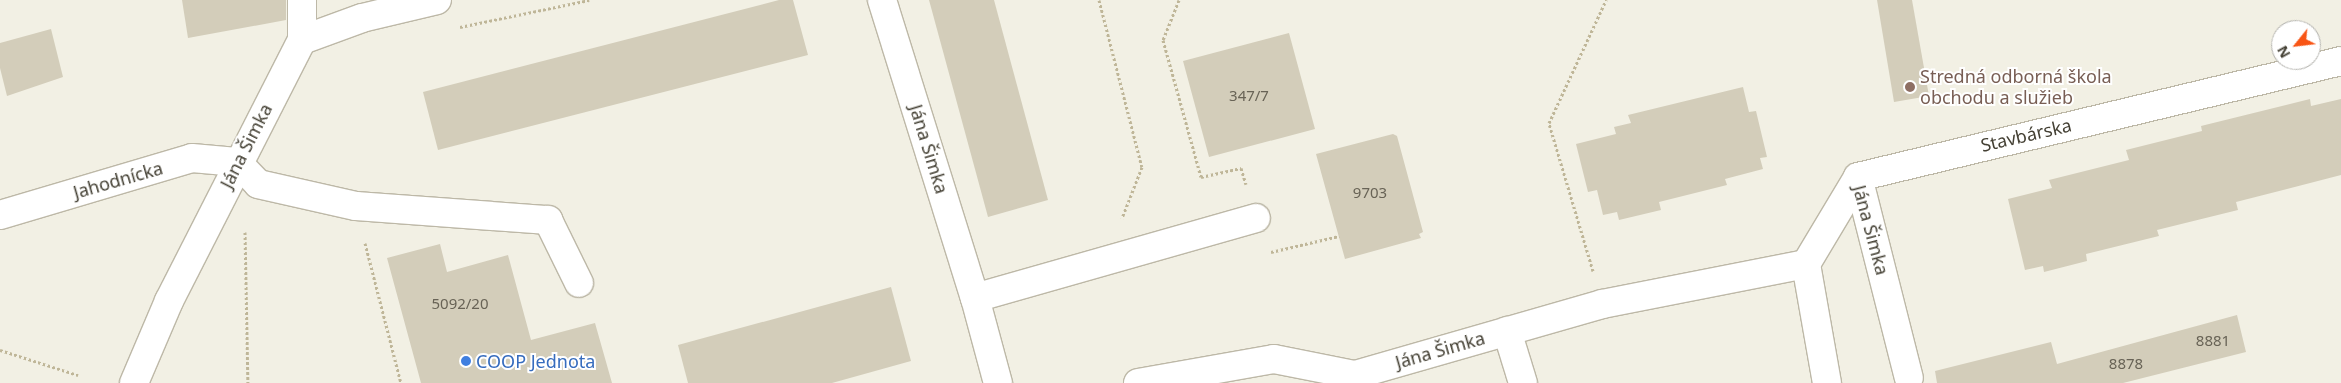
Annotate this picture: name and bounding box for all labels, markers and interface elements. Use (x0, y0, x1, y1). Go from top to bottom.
north arrow (2271, 20, 2321, 70)
text: N (2272, 42, 2294, 62)
place label: Stredná odborná škola obchodu a služieb (1920, 66, 2112, 108)
marker: Stredná odborná škola obchodu a služieb (1904, 81, 1916, 93)
house number: 347/7 (1229, 87, 1269, 105)
street label: Jána Šimka (215, 100, 277, 192)
street label: Jána Šimka (905, 102, 953, 196)
street label: Stavbárska (1978, 114, 2074, 156)
street label: Jahodnícka (71, 157, 165, 203)
street label: Jána Šimka (1849, 183, 1893, 277)
house number: 9703 (1353, 184, 1387, 202)
house number: 5092/20 (431, 295, 489, 313)
street label: Jána Šimka (1393, 327, 1487, 373)
house number: 8881 (2196, 332, 2230, 350)
place label: COOP Jednota (476, 350, 595, 372)
marker: COOP Jednota (460, 355, 472, 367)
house number: 8878 (2109, 355, 2143, 373)

